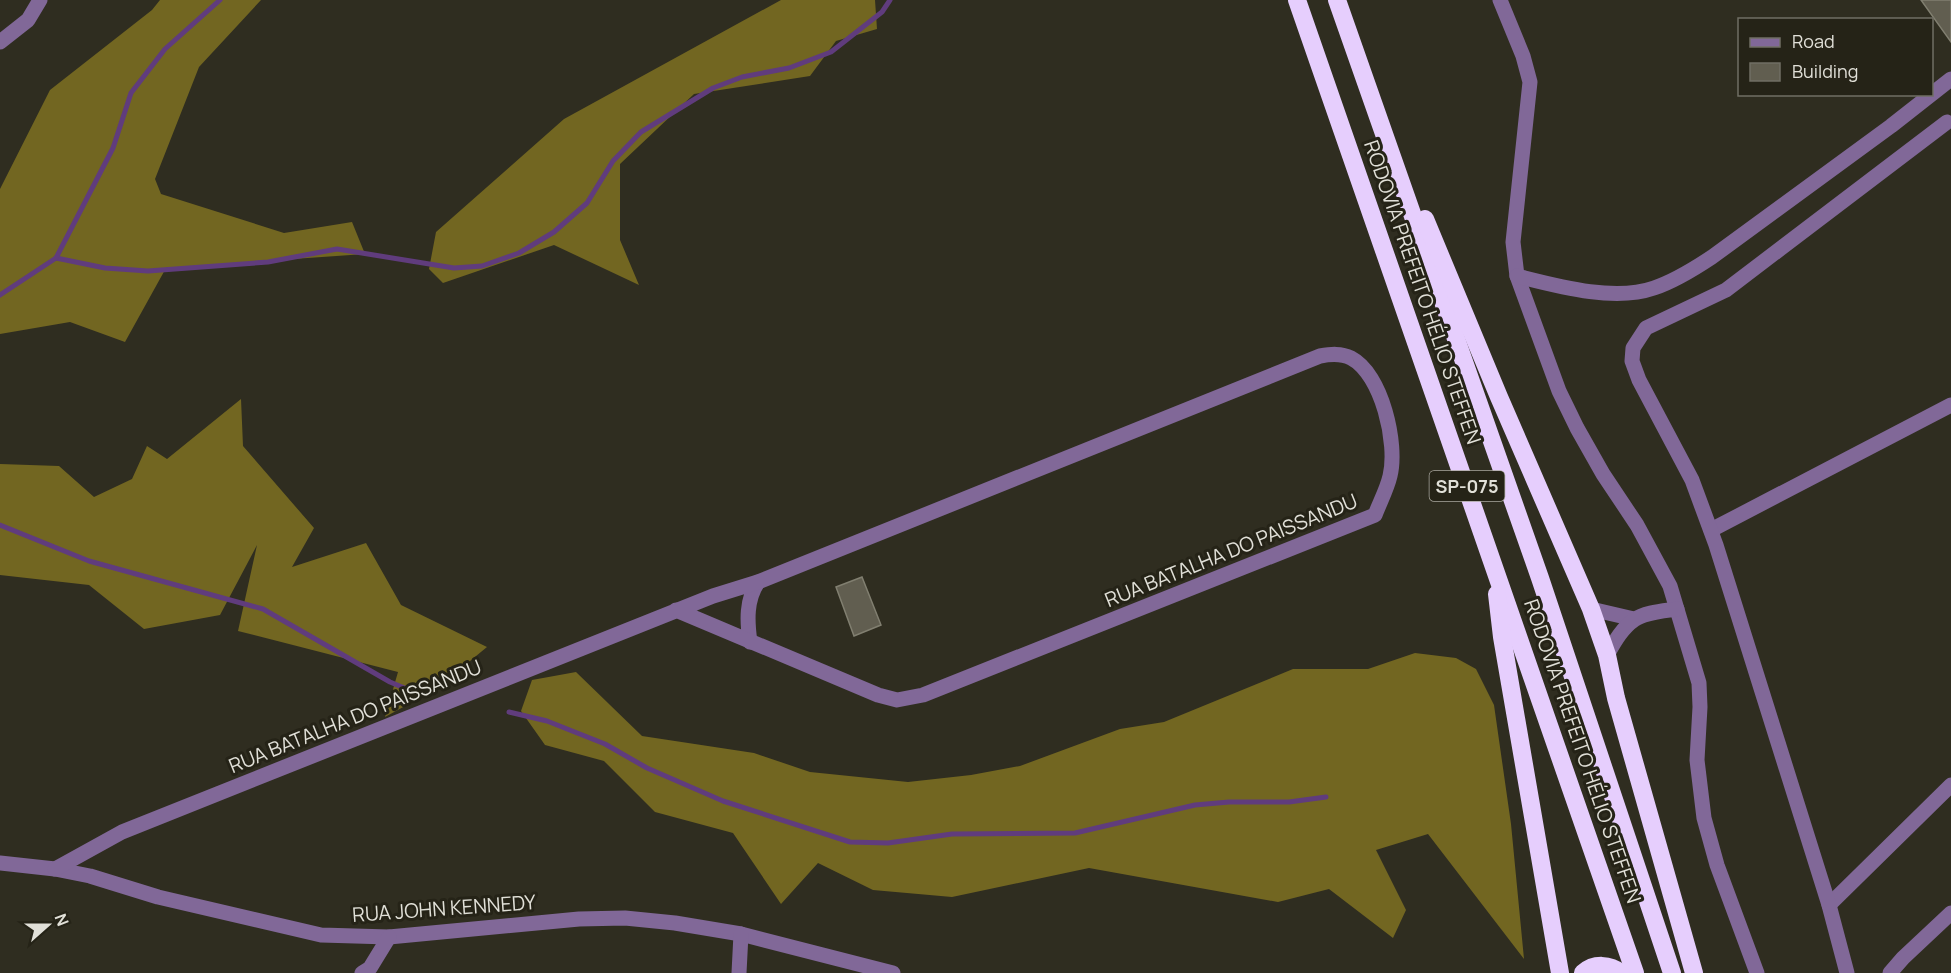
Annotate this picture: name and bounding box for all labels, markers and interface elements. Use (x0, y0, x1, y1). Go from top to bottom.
legend (1738, 18, 1933, 96)
text: Road (1792, 29, 1835, 53)
text: Building (1792, 59, 1858, 83)
street label: RODOVIA PREFEITO HÉLIO STEFFEN (1358, 136, 1488, 448)
road number: SP-075 (1430, 471, 1504, 501)
street label: RUA BATALHA DO PAISSANDU (1101, 487, 1361, 613)
street label: RODOVIA PREFEITO HÉLIO STEFFEN (1518, 595, 1648, 907)
street label: RUA BATALHA DO PAISSANDU (225, 653, 485, 779)
street label: RUA JOHN KENNEDY (351, 888, 538, 928)
north arrow (18, 895, 78, 955)
text: N (50, 910, 74, 929)

